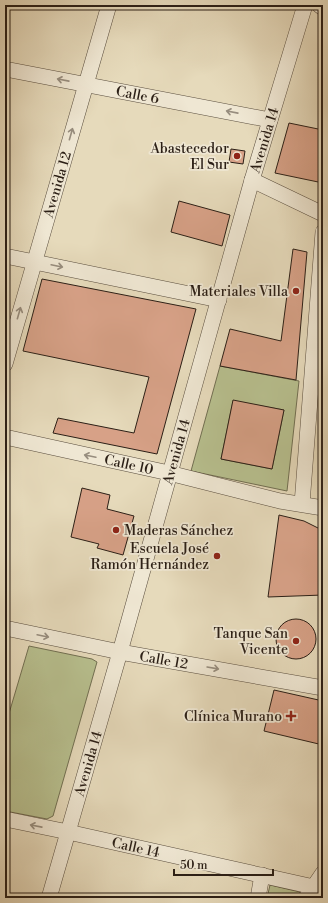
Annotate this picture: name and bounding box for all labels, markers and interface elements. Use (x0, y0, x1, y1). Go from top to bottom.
one-way arrow (57, 76, 70, 84)
street label: Calle 6 (114, 83, 161, 109)
street label: Avenida 14 (246, 105, 283, 176)
one-way arrow (226, 108, 239, 116)
one-way arrow (68, 128, 75, 141)
place label: Abastecedor El Sur (149, 140, 229, 174)
street label: Avenida 12 (40, 149, 76, 221)
marker: Abastecedor El Sur (232, 151, 242, 161)
one-way arrow (50, 263, 63, 271)
place label: Materiales Villa (189, 283, 289, 301)
marker: Materiales Villa (291, 286, 301, 296)
one-way arrow (16, 307, 23, 320)
street label: Avenida 14 (159, 417, 195, 488)
street label: Calle 10 (103, 451, 155, 479)
one-way arrow (84, 452, 97, 460)
place label: Maderas Sánchez (124, 522, 233, 540)
marker: Maderas Sánchez (111, 525, 121, 535)
place label: Escuela José Ramón Hernández (90, 540, 209, 574)
marker: Escuela José Ramón Hernández (212, 551, 222, 561)
place label: Tanque San Vicente (213, 625, 289, 659)
one-way arrow (36, 632, 49, 640)
marker: Tanque San Vicente (291, 636, 301, 646)
street label: Calle 12 (138, 648, 190, 674)
one-way arrow (206, 665, 219, 673)
place label: Clínica Murano (184, 708, 282, 726)
marker: Clínica Murano (285, 710, 297, 722)
street label: Avenida 14 (70, 729, 107, 800)
one-way arrow (30, 821, 43, 829)
street label: Calle 14 (110, 834, 162, 862)
scale bar (174, 851, 273, 877)
text: 50 m (180, 858, 208, 873)

